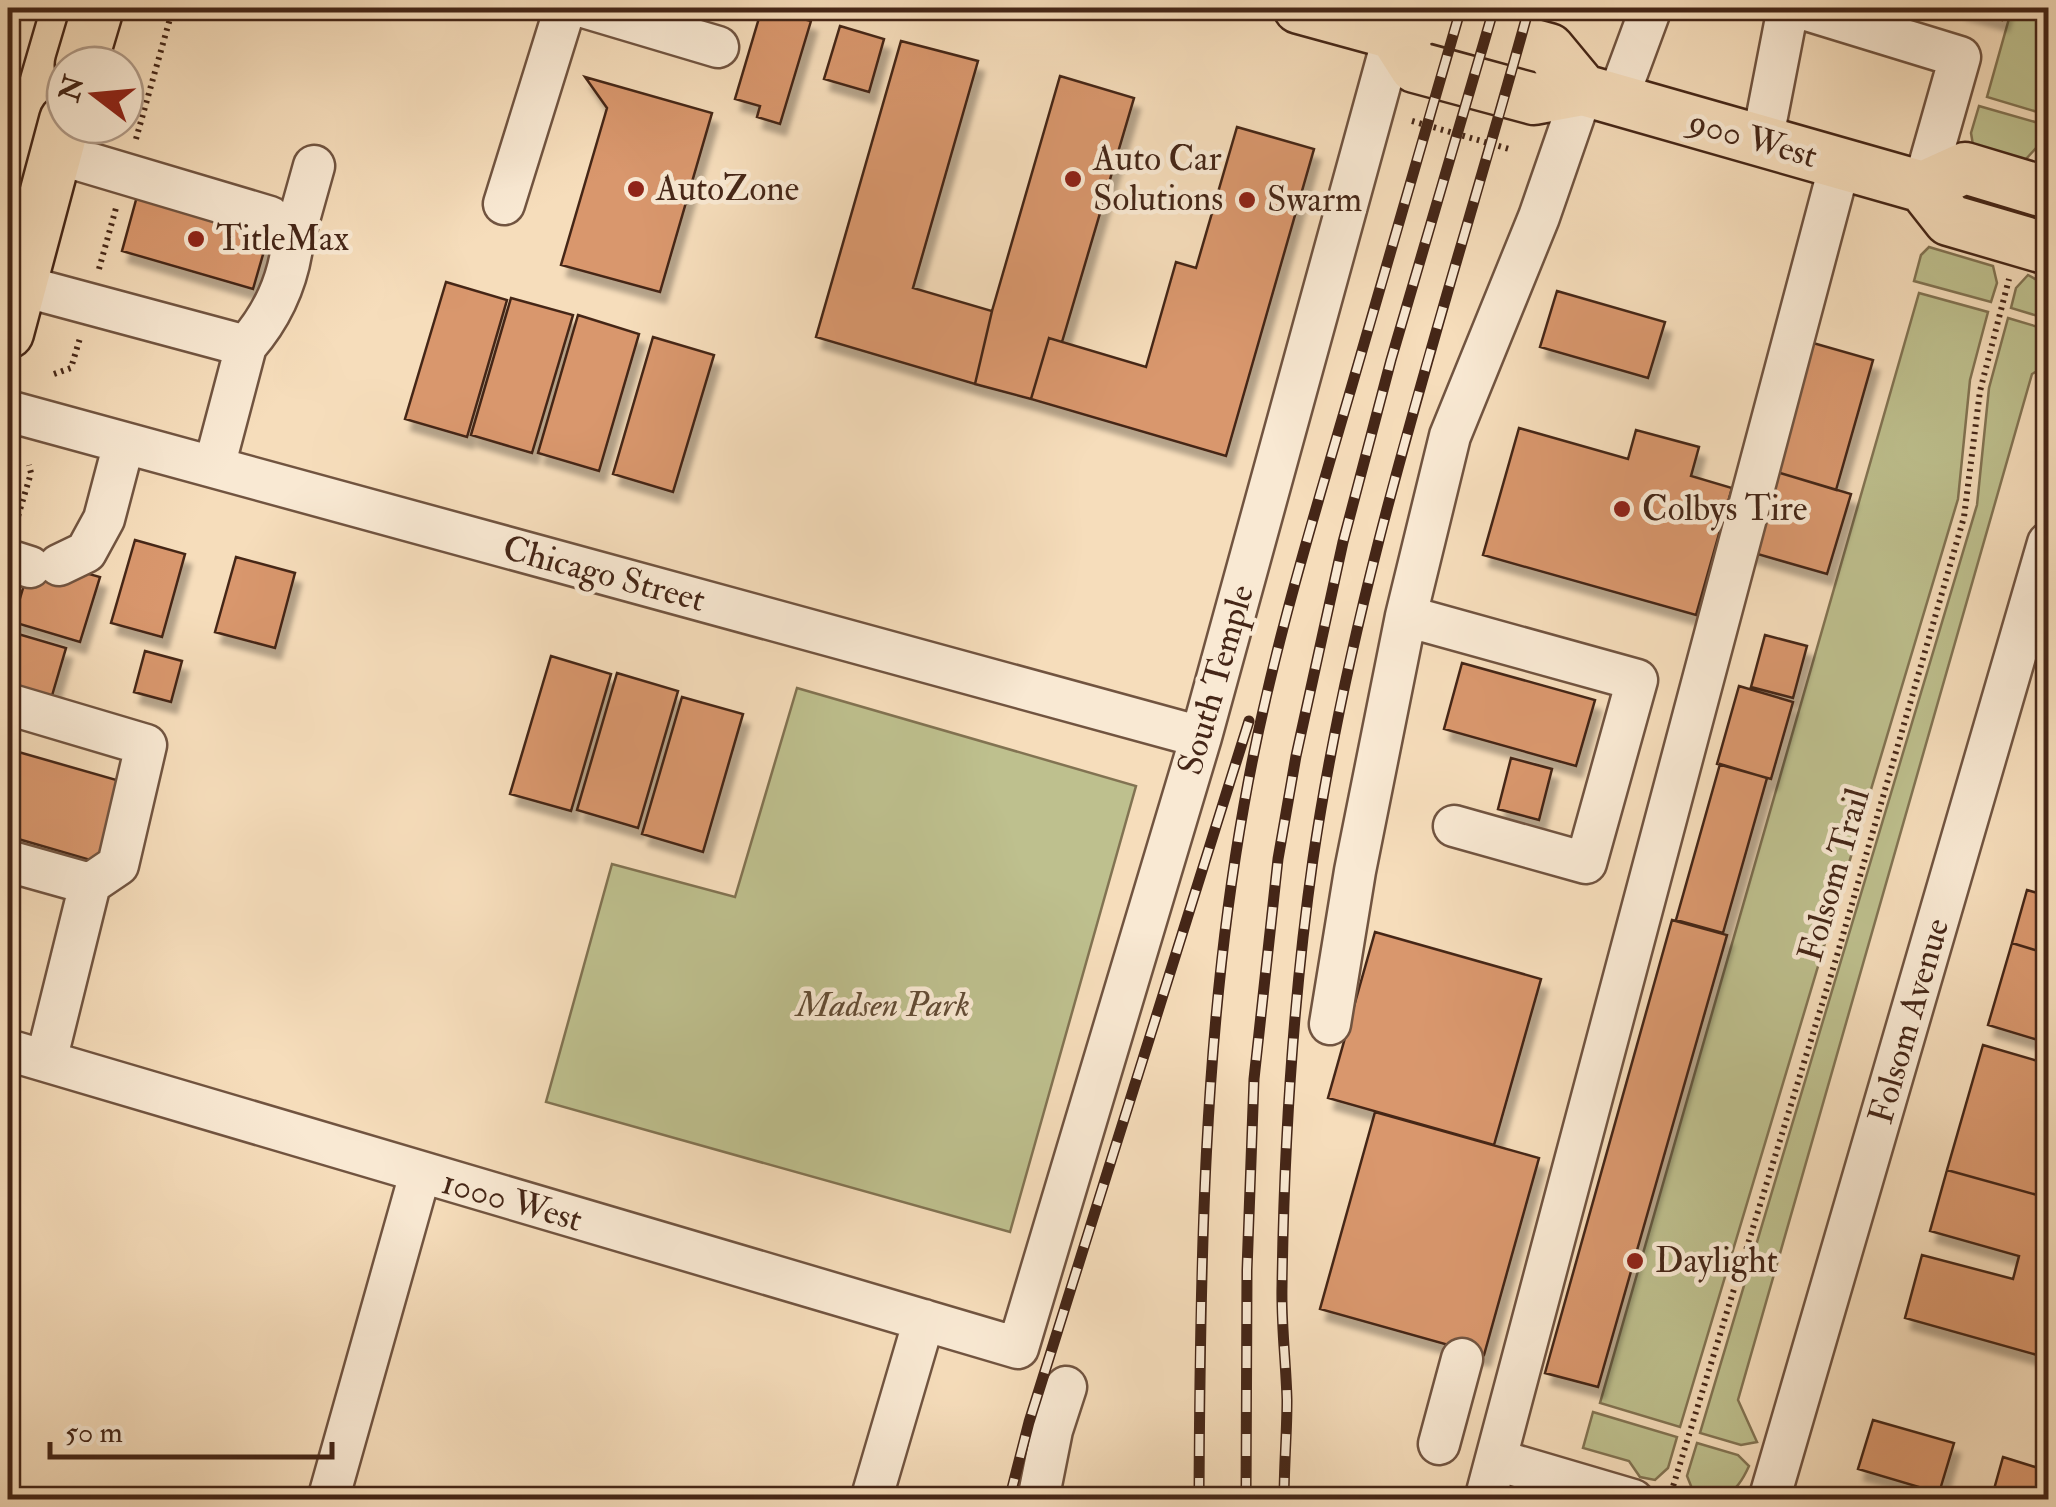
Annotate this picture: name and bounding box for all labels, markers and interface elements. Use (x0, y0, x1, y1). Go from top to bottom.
north arrow (45, 45, 145, 145)
text: N (52, 71, 93, 106)
street label: 900 West (1681, 99, 1822, 178)
place label: Auto Car Solutions (1092, 137, 1223, 221)
place label: AutoZone (655, 167, 799, 211)
marker: Auto Car Solutions (1062, 168, 1084, 190)
marker: AutoZone (625, 178, 647, 200)
place label: Swarm (1267, 178, 1362, 222)
marker: Swarm (1236, 189, 1258, 211)
place label: TitleMax (216, 217, 349, 261)
marker: TitleMax (185, 228, 207, 250)
place label: Colbys Tire (1642, 487, 1807, 531)
marker: Colbys Tire (1611, 498, 1633, 520)
street label: Chicago Street (498, 526, 710, 622)
street label: South Temple (1168, 580, 1264, 780)
street label: Folsom Trail (1788, 783, 1880, 967)
street label: Folsom Avenue (1859, 913, 1959, 1129)
park label: Madsen Park (794, 983, 970, 1027)
street label: 1000 West (437, 1160, 587, 1242)
place label: Daylight (1655, 1239, 1778, 1283)
marker: Daylight (1624, 1250, 1646, 1272)
scale bar (50, 1397, 332, 1459)
text: 50 m (65, 1414, 123, 1451)

